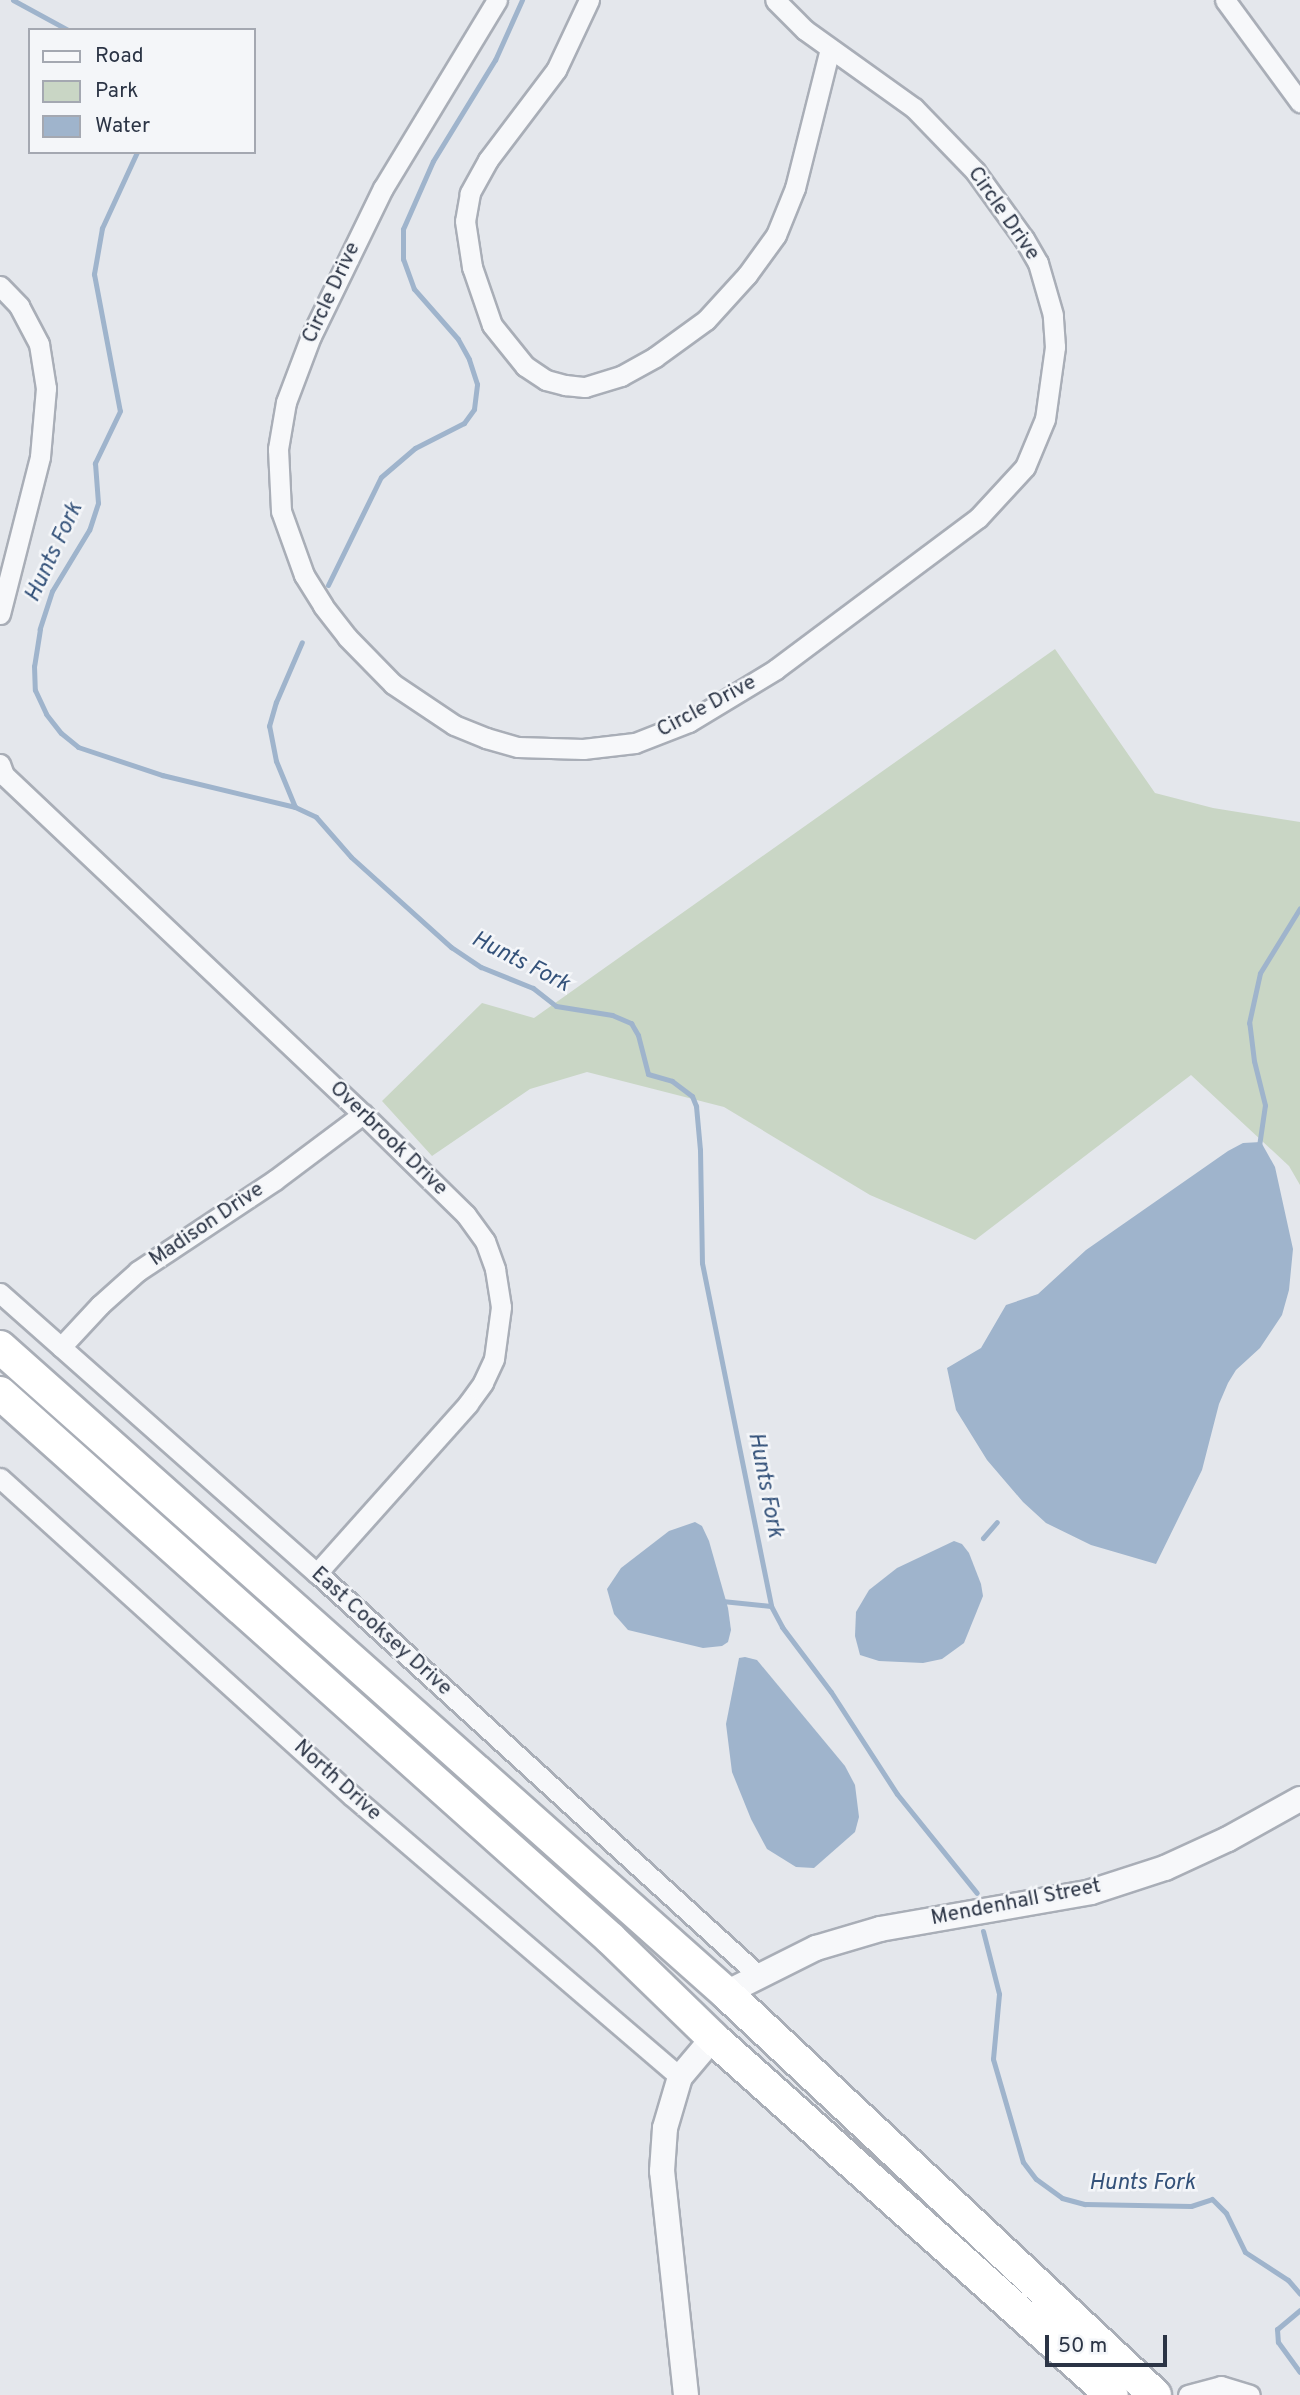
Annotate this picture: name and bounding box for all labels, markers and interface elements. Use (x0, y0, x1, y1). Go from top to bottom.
legend (28, 28, 256, 154)
text: Road (95, 43, 144, 70)
text: Park (95, 78, 138, 105)
text: Water (95, 113, 150, 140)
street label: Circle Drive (962, 162, 1044, 266)
street label: Circle Drive (298, 238, 366, 348)
water label: Hunts Fork (20, 499, 90, 607)
street label: Circle Drive (653, 670, 761, 744)
water label: Hunts Fork (466, 926, 574, 1000)
street label: Overbrook Drive (324, 1076, 452, 1202)
street label: Madison Drive (145, 1178, 269, 1272)
water label: Hunts Fork (740, 1430, 788, 1540)
street label: East Cooksey Drive (305, 1562, 457, 1702)
street label: North Drive (288, 1735, 386, 1827)
street label: Mendenhall Street (929, 1874, 1103, 1932)
water label: Hunts Fork (1089, 2170, 1195, 2198)
scale bar (1048, 2322, 1170, 2366)
text: 50 m (1058, 2333, 1107, 2360)

